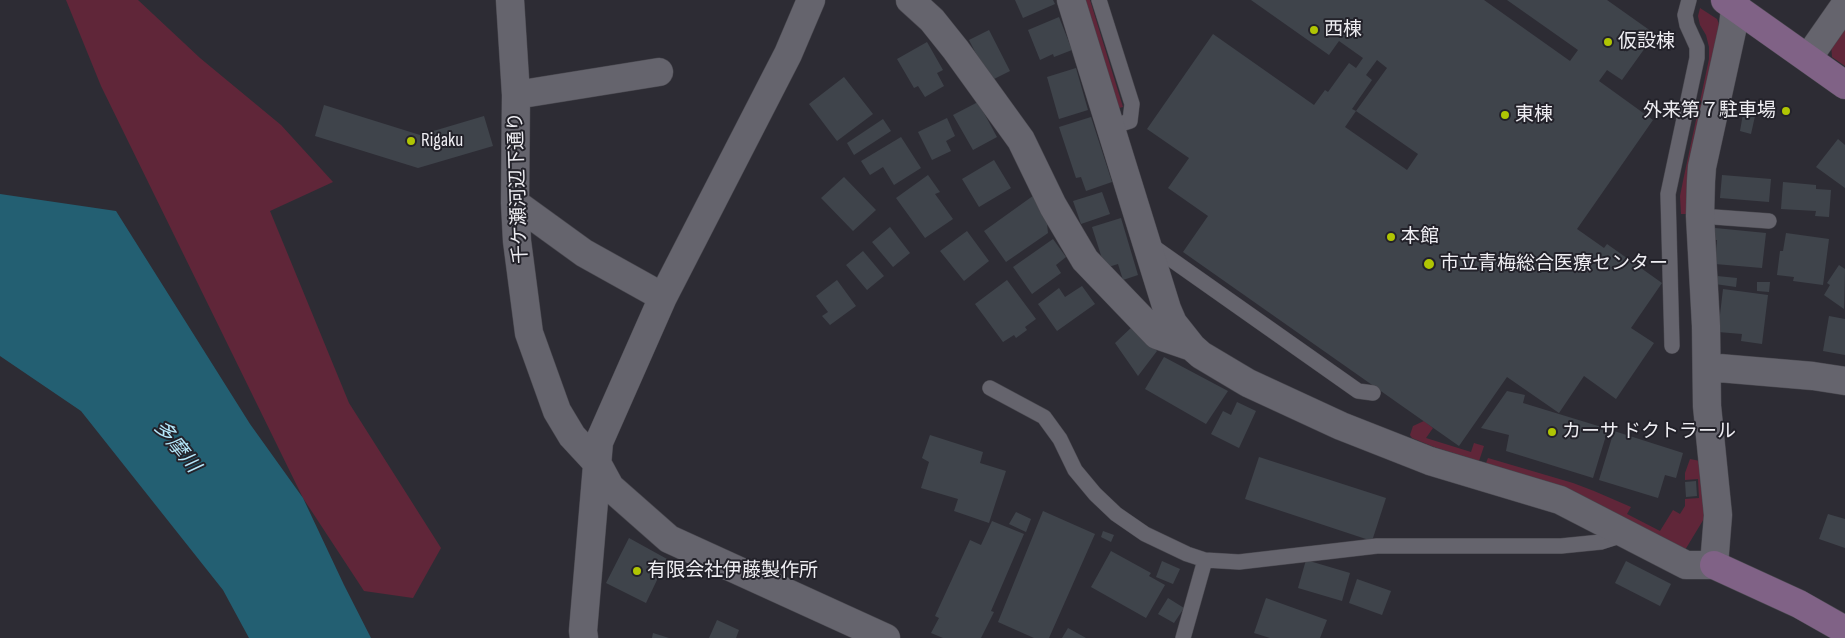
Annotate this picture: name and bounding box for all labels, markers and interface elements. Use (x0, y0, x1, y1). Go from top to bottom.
place label: 西棟 (1324, 19, 1362, 41)
marker: 西棟 (1308, 24, 1320, 36)
place label: 仮設棟 (1618, 31, 1675, 53)
marker: 仮設棟 (1602, 36, 1614, 48)
place label: 外来第７駐車場 (1643, 100, 1776, 122)
place label: 東棟 (1515, 104, 1553, 126)
marker: 外来第７駐車場 (1780, 105, 1792, 117)
marker: 東棟 (1499, 109, 1511, 121)
street label: 千ケ瀬河辺下通り (505, 112, 533, 264)
place label: Rigaku (421, 130, 463, 152)
marker: Rigaku (405, 135, 417, 147)
place label: 本館 (1401, 226, 1439, 248)
marker: 本館 (1385, 231, 1397, 243)
place label: 市立青梅総合医療センター (1440, 253, 1668, 275)
marker: 市立青梅総合医療センター (1422, 257, 1436, 271)
water label: 多摩川 (148, 416, 204, 478)
place label: カーサ ドクトラール (1562, 421, 1736, 443)
marker: カーサ ドクトラール (1546, 426, 1558, 438)
place label: 有限会社伊藤製作所 (647, 560, 818, 582)
marker: 有限会社伊藤製作所 (631, 565, 643, 577)

